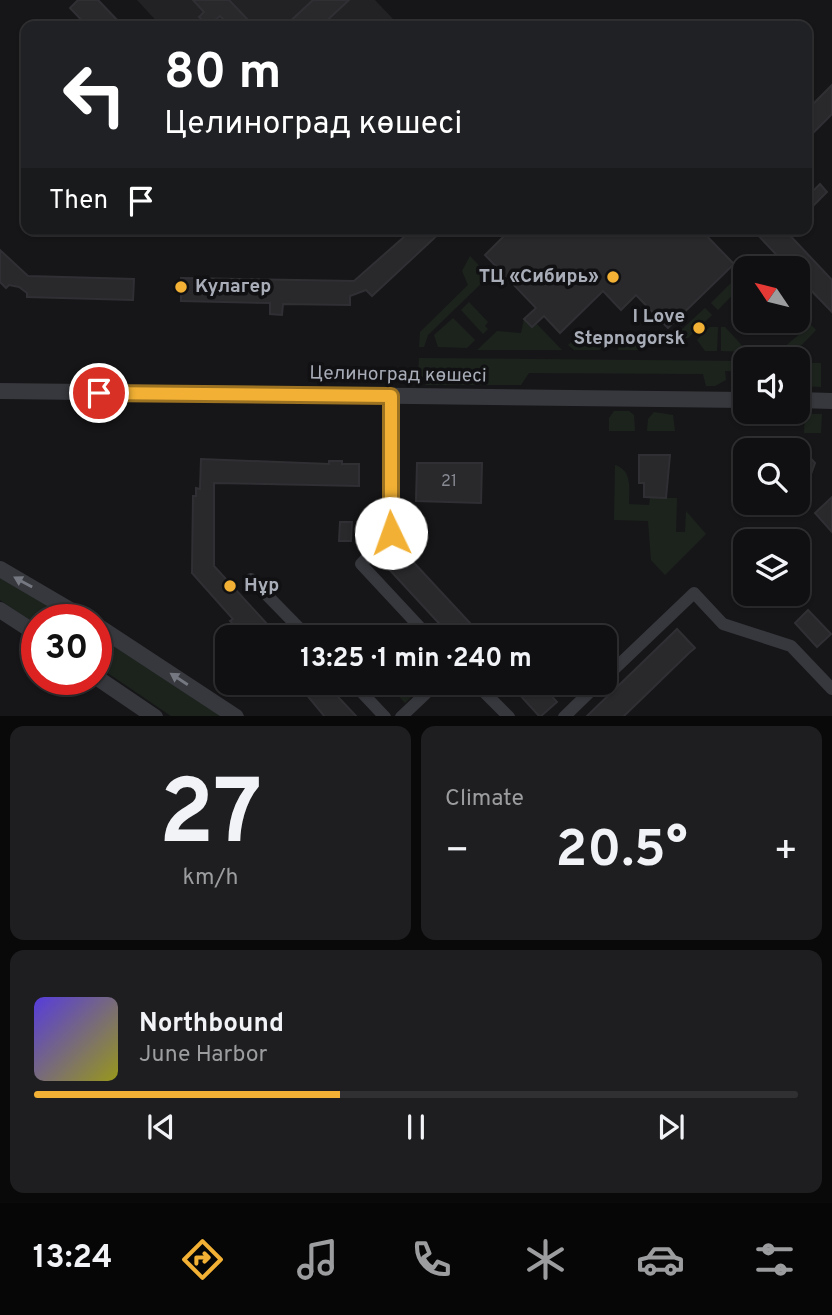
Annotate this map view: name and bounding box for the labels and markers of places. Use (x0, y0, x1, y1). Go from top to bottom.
place label: ТЦ «Сибирь» (479, 265, 599, 289)
marker: ТЦ «Сибирь» (605, 269, 621, 285)
place label: Кулагер (195, 275, 271, 299)
marker: Кулагер (173, 279, 189, 295)
place label: I Love Stepnogorsk (573, 305, 685, 351)
marker: I Love Stepnogorsk (691, 320, 707, 336)
pin (69, 363, 129, 423)
place label: Нұр (244, 574, 279, 598)
marker: Нұр (222, 578, 238, 594)

